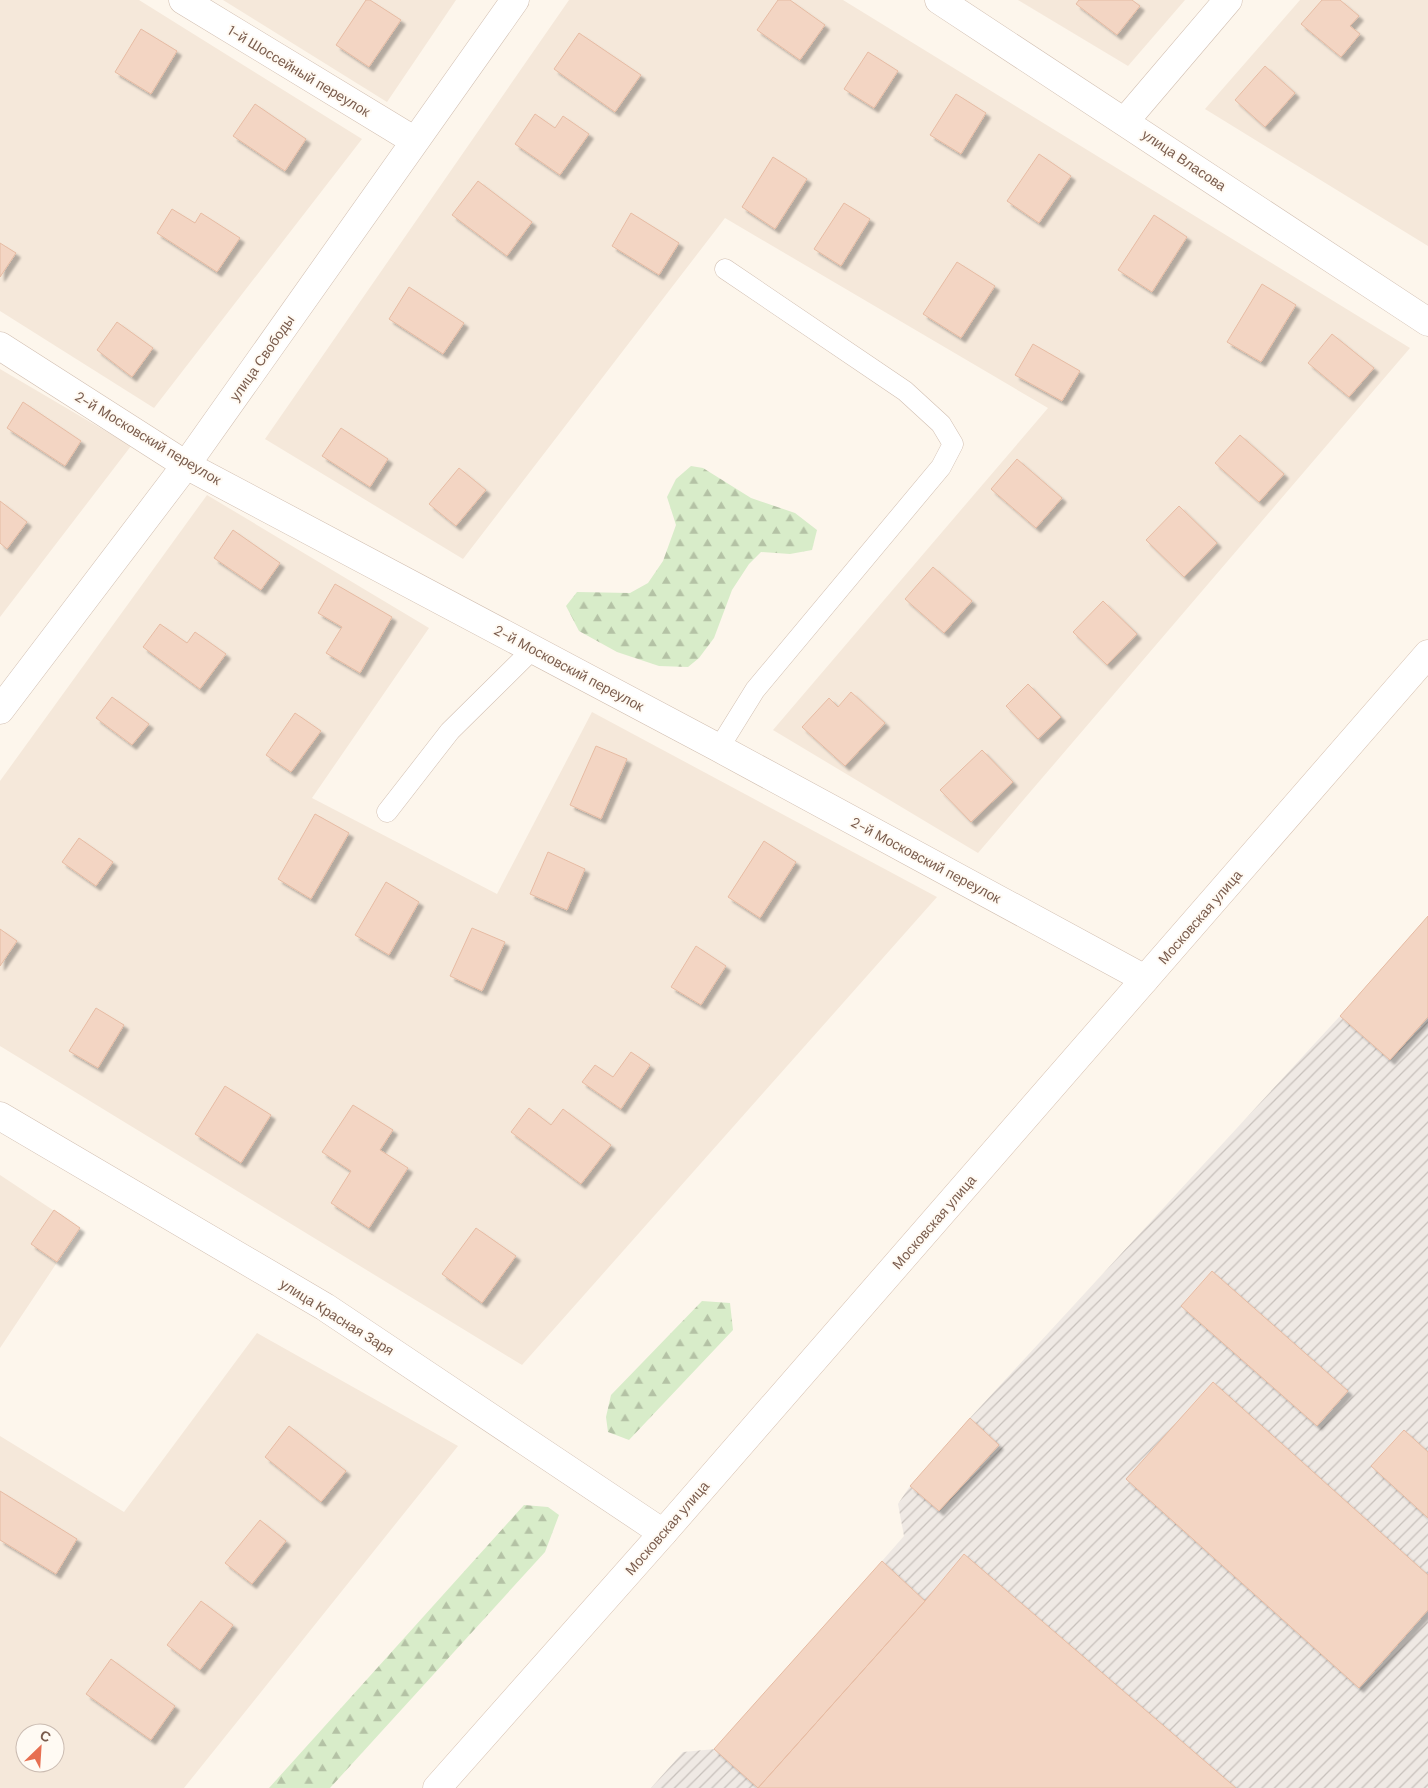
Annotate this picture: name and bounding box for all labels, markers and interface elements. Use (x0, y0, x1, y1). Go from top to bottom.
street label: 1-й Шоссейный переулок (225, 21, 374, 121)
street label: улица Власова (1139, 125, 1230, 195)
street label: улица Свободы (226, 311, 298, 405)
street label: 2-й Московский переулок (72, 387, 225, 489)
street label: 2-й Московский переулок (491, 621, 648, 716)
street label: 2-й Московский переулок (848, 813, 1005, 908)
street label: Московская улица (1154, 866, 1246, 968)
street label: Московская улица (888, 1171, 980, 1273)
street label: улица Красная Заря (277, 1275, 397, 1359)
street label: Московская улица (621, 1477, 713, 1579)
north arrow (15, 1723, 65, 1773)
text: С (37, 1726, 54, 1747)

